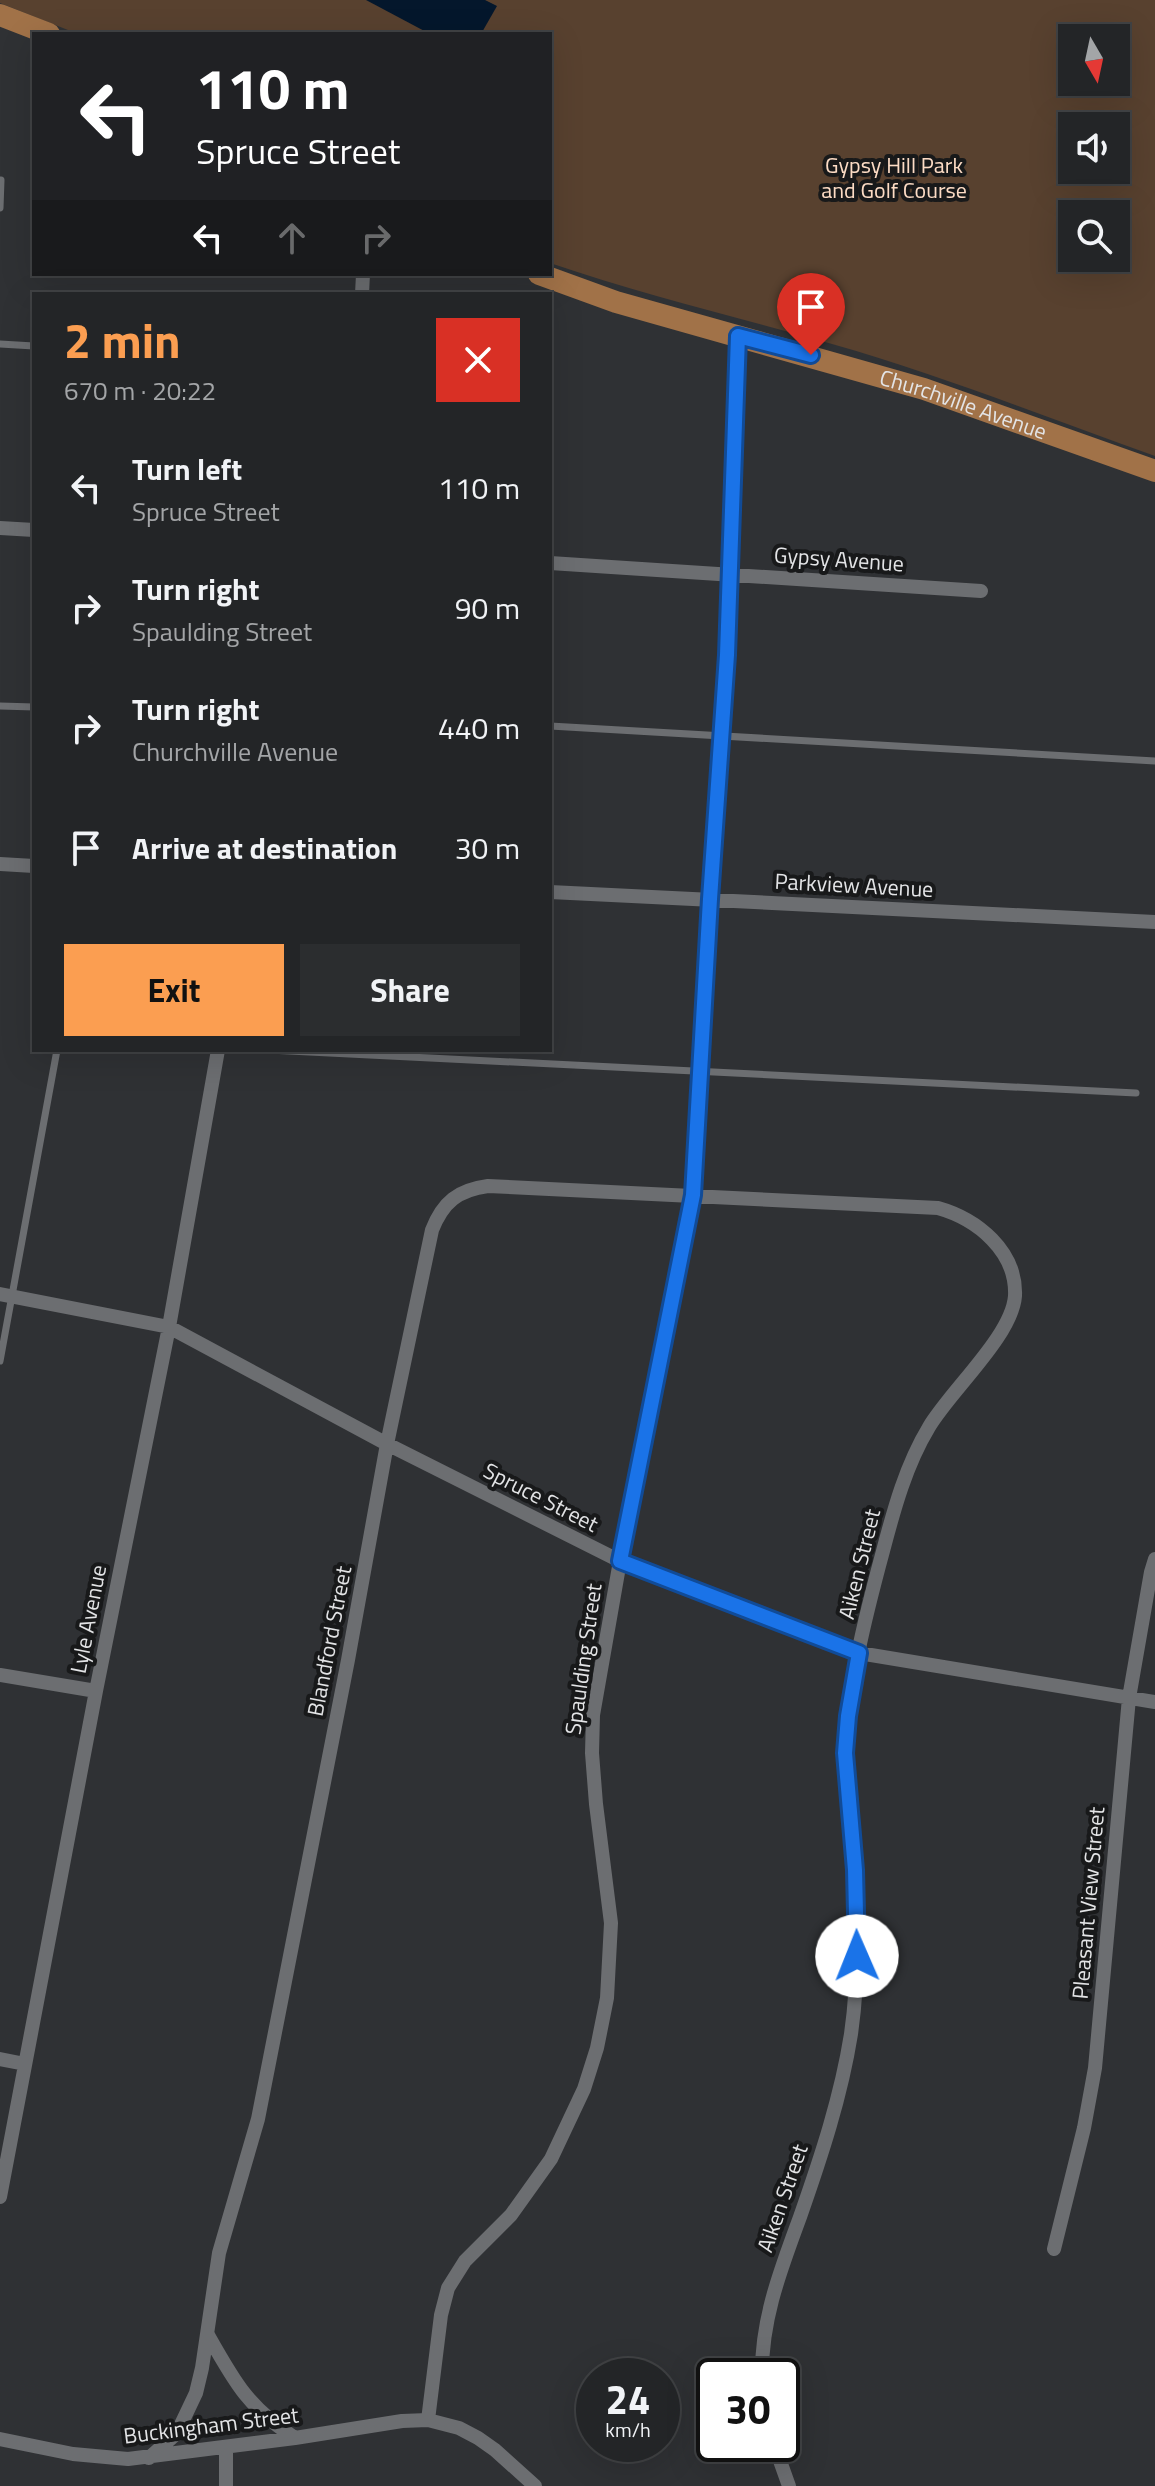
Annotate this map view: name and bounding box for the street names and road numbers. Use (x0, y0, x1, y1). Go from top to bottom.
street label: Churchville Avenue (876, 360, 1052, 448)
street label: Gypsy Avenue (773, 538, 905, 580)
street label: Parkview Avenue (774, 864, 934, 906)
street label: Spruce Street (478, 1453, 605, 1541)
street label: Aiken Street (829, 1505, 889, 1623)
street label: Lyle Avenue (61, 1562, 115, 1676)
street label: Blandford Street (298, 1563, 360, 1719)
street label: Spaulding Street (556, 1581, 610, 1737)
street label: Pleasant View Street (1063, 1805, 1113, 2000)
street label: Aiken Street (748, 2139, 817, 2257)
street label: Buckingham Street (122, 2397, 301, 2453)

